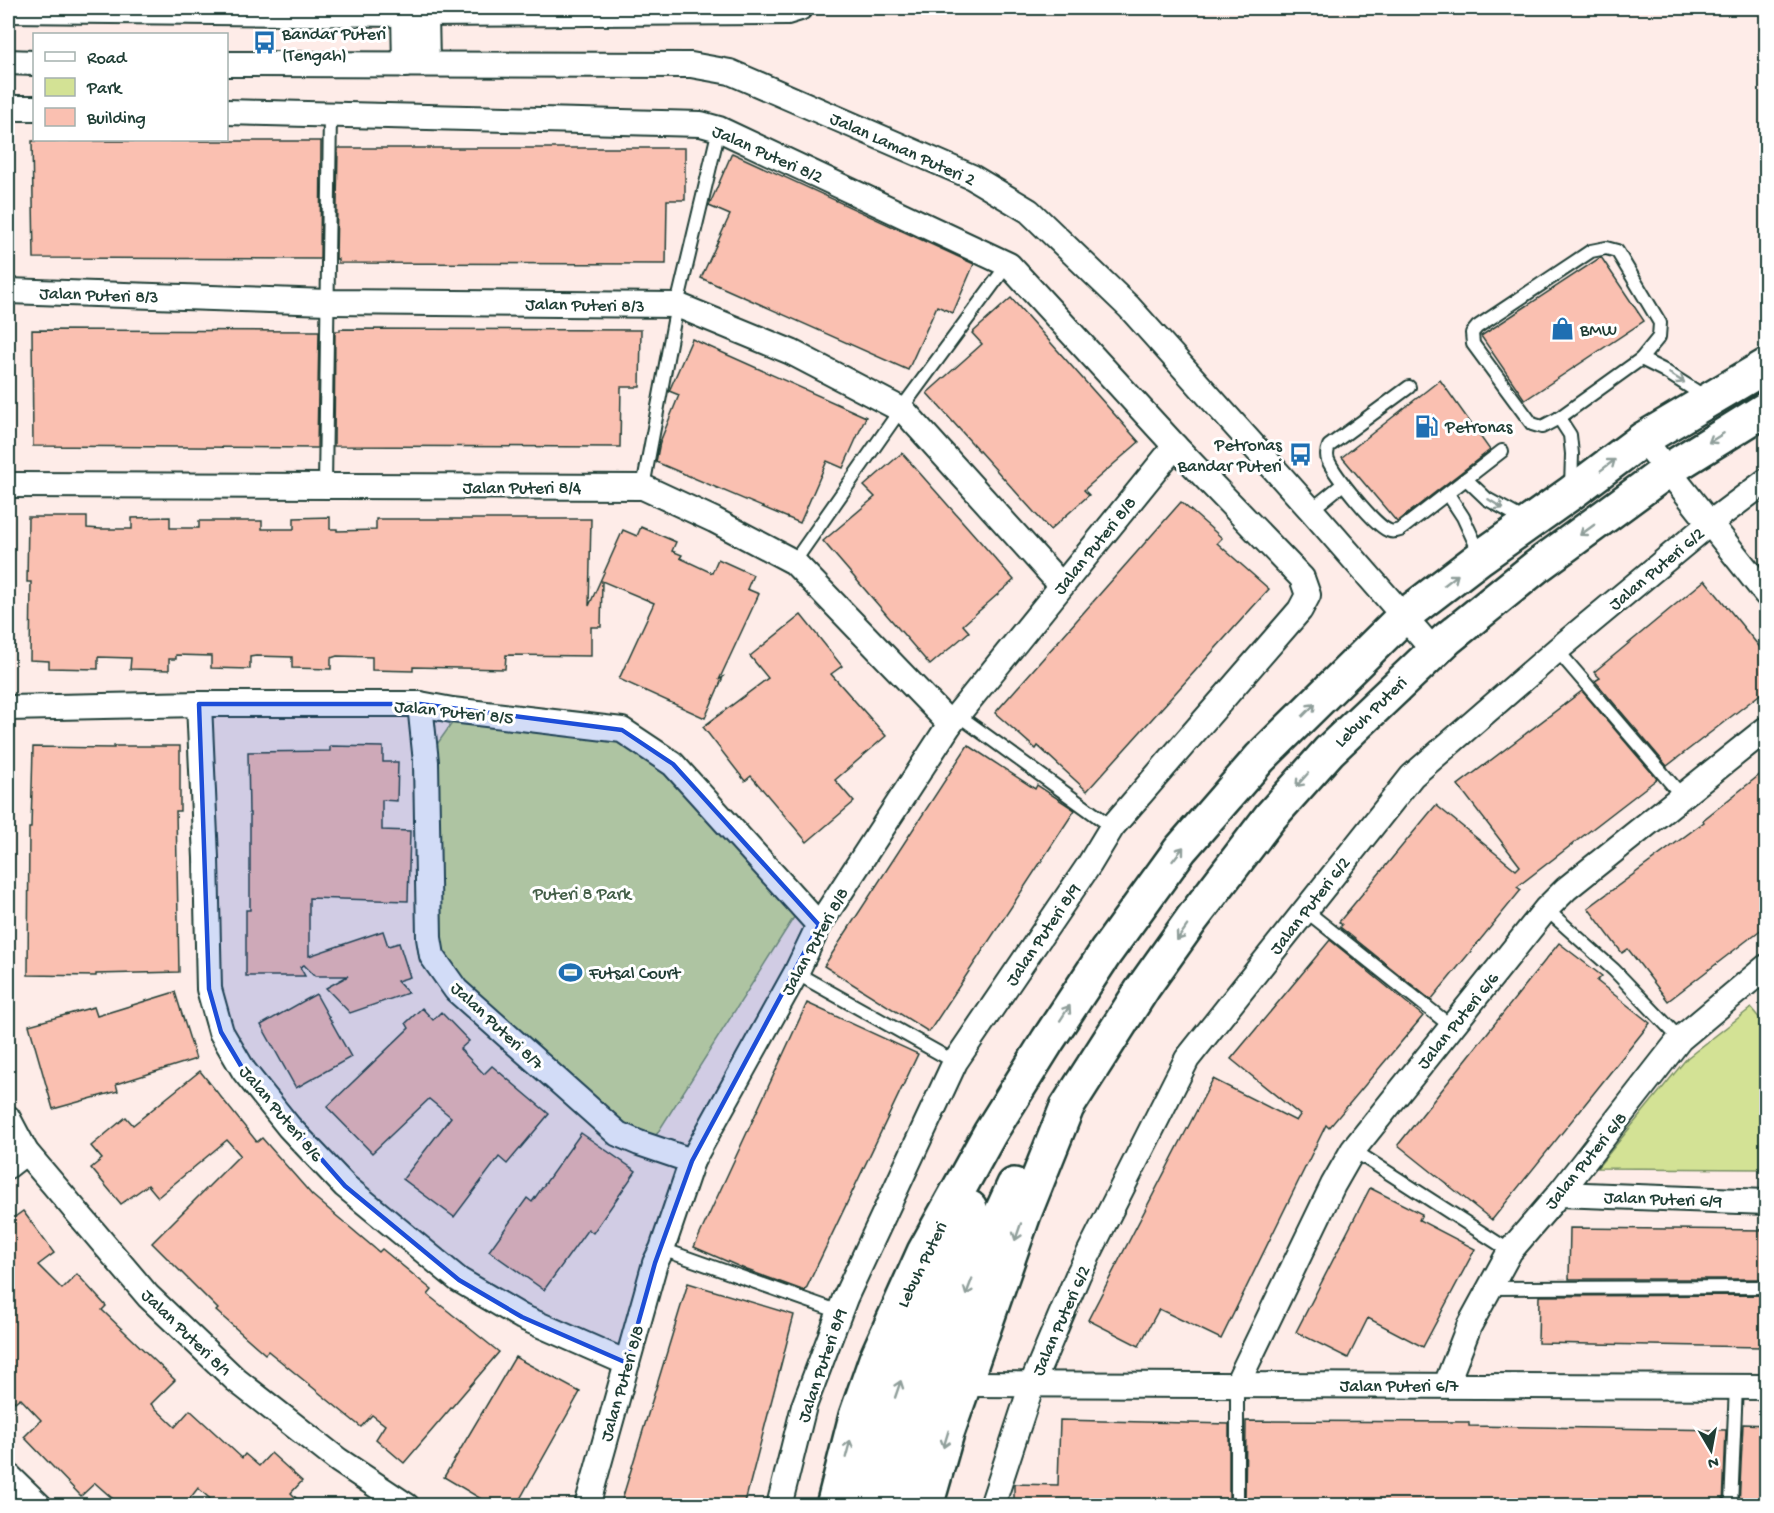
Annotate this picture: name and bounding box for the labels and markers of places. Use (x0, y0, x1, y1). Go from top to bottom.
place label: Bandar Puteri (Tengah) (281, 25, 386, 67)
bus stop icon: Bandar Puteri (Tengah) (251, 30, 277, 56)
shop icon: BMW (1549, 316, 1575, 342)
place label: BMW (1579, 321, 1617, 342)
fuel station icon: Petronas (1414, 413, 1440, 439)
place label: Petronas (1444, 418, 1514, 439)
place label: Petronas Bandar Puteri (1177, 436, 1283, 478)
bus stop icon: Petronas Bandar Puteri (1287, 441, 1313, 467)
sports icon: Futsal Court (558, 959, 584, 985)
place label: Futsal Court (588, 964, 682, 985)

